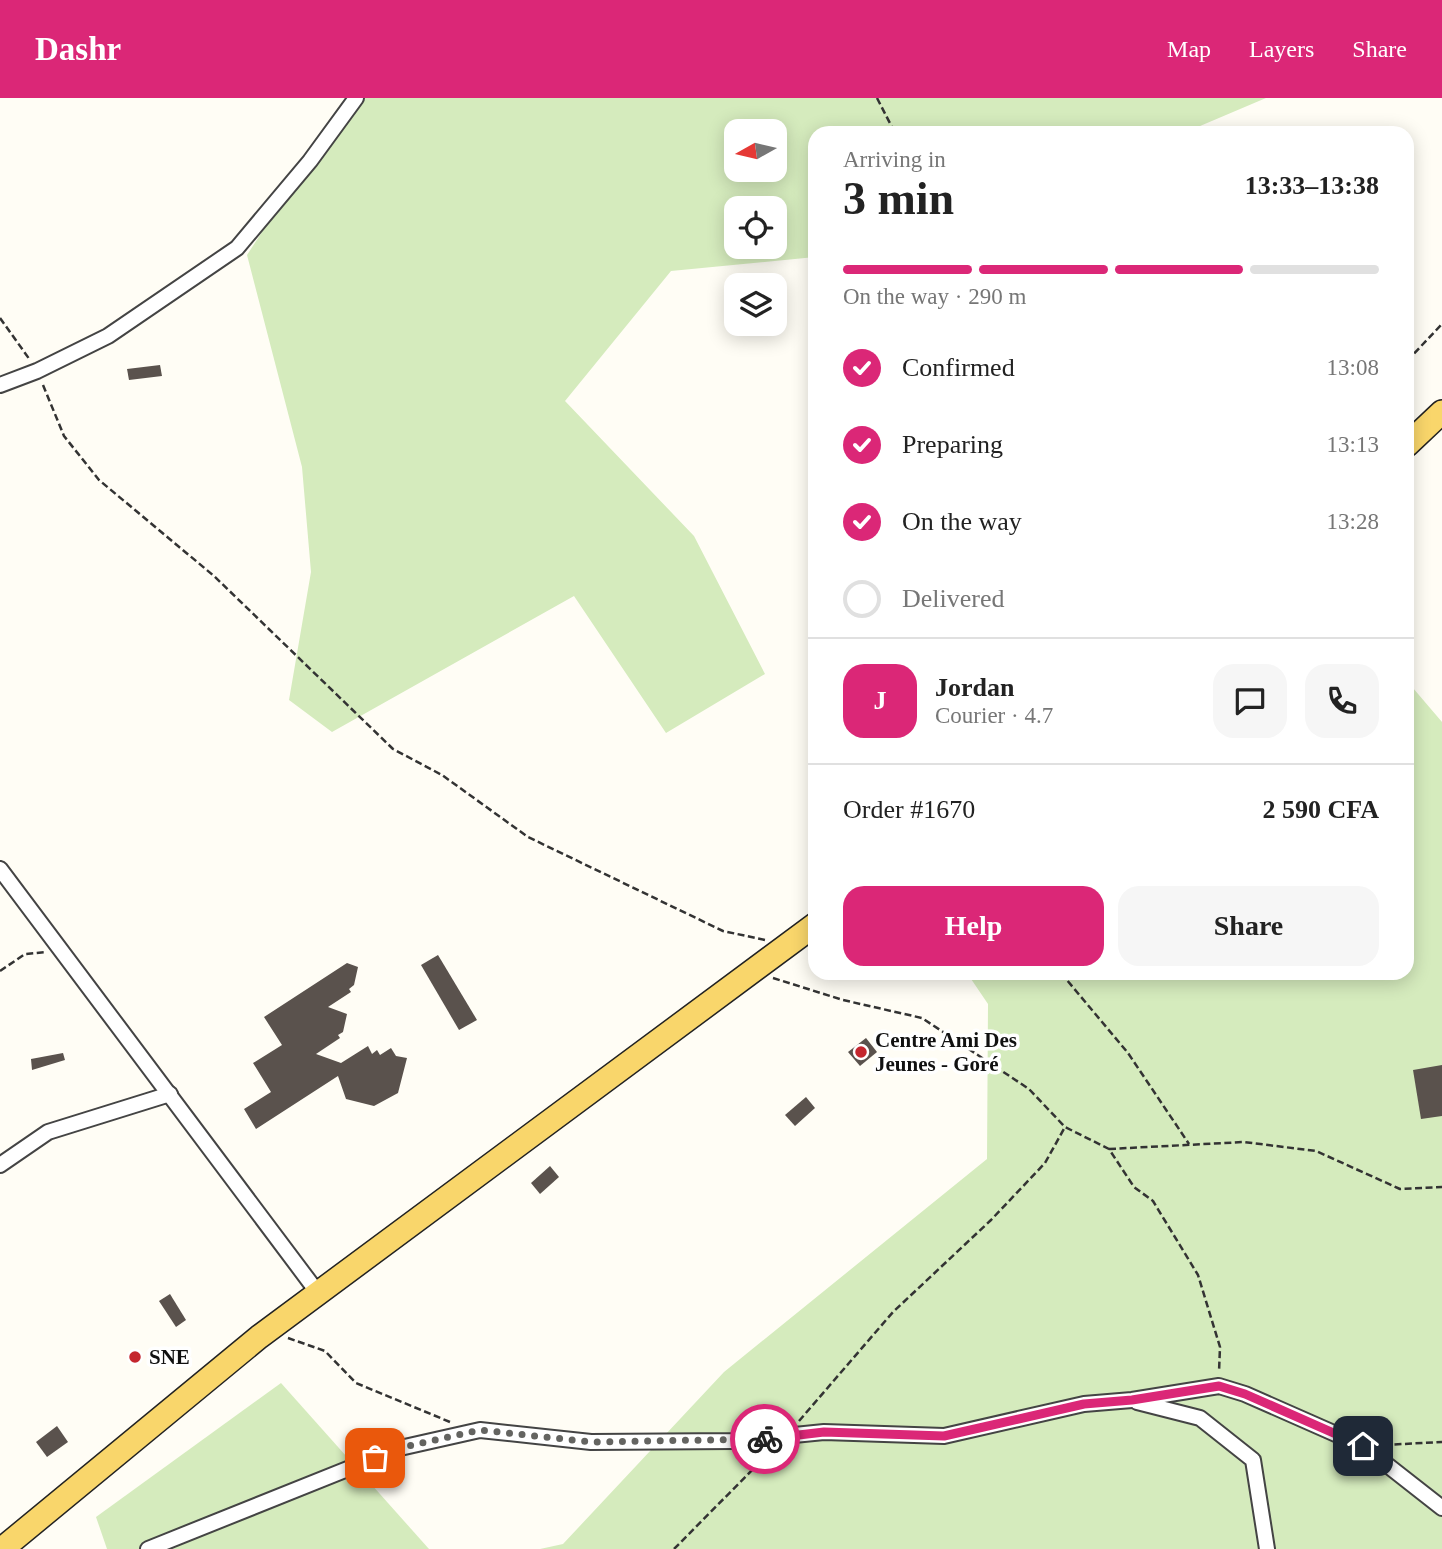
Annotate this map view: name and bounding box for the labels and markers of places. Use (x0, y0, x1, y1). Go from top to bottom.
place label: Centre Ami Des Jeunes - Goré (875, 1028, 1017, 1076)
marker: Centre Ami Des Jeunes - Goré (853, 1044, 869, 1060)
place label: SNE (149, 1345, 190, 1369)
marker: SNE (127, 1349, 143, 1365)
pin (1333, 1416, 1393, 1476)
pin (345, 1428, 405, 1488)

